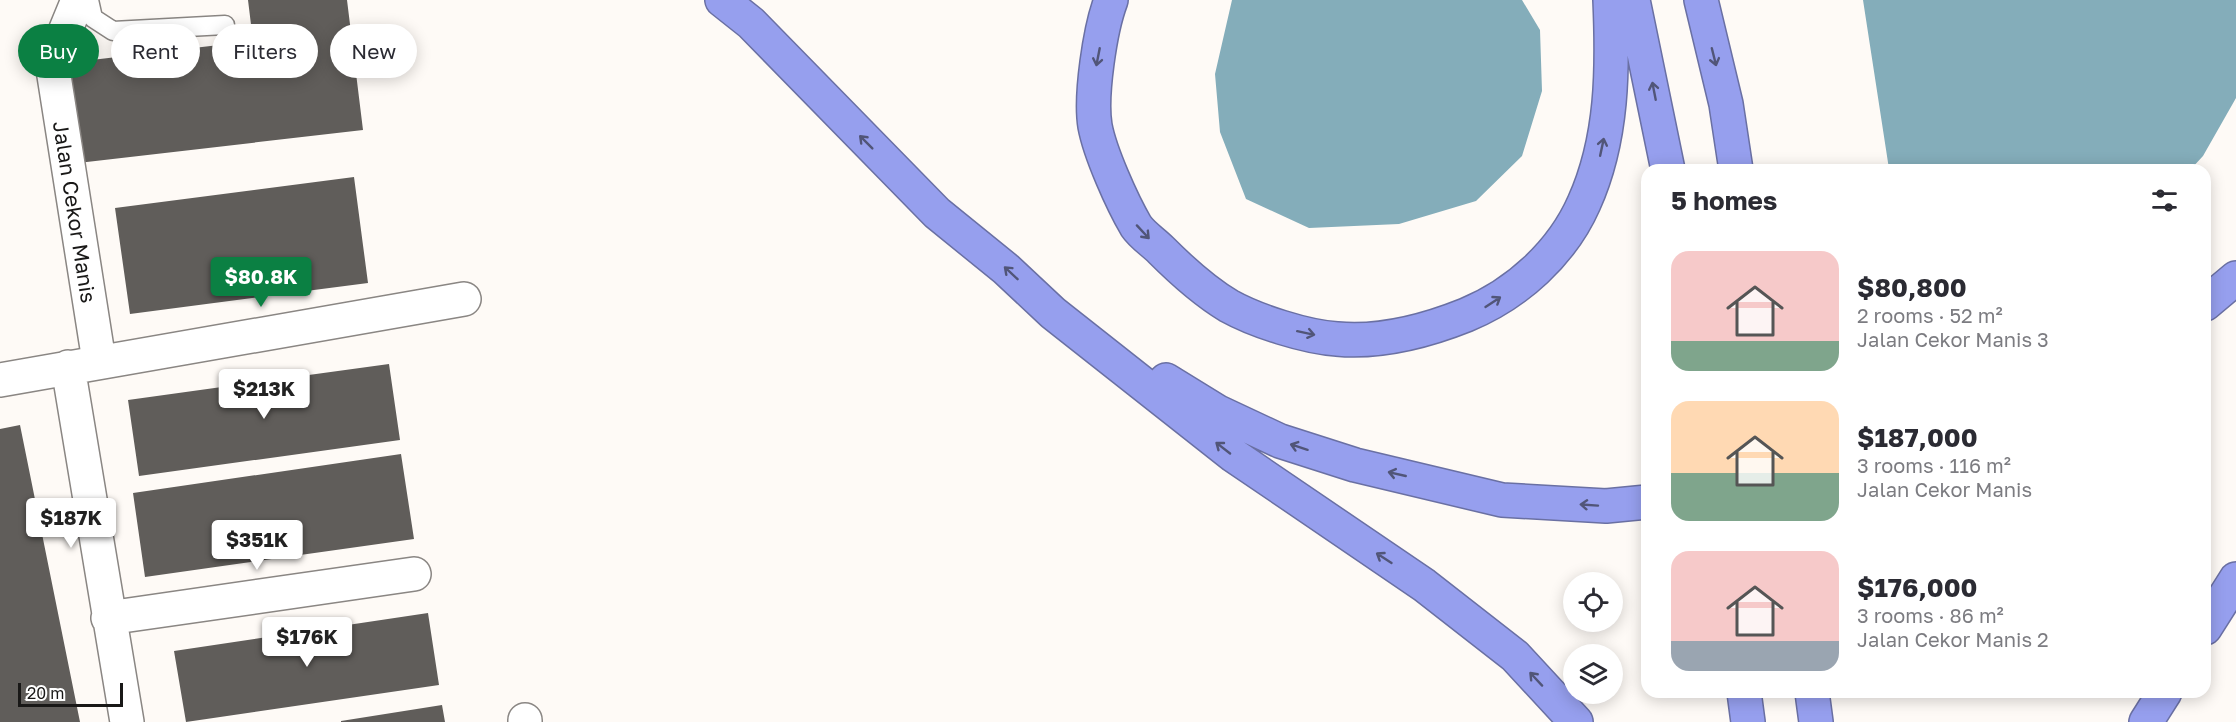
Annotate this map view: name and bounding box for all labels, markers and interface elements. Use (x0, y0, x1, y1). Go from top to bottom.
chip: Buy (18, 24, 99, 78)
chip: Rent (111, 24, 200, 78)
chip: Filters (212, 24, 318, 78)
chip: New (330, 24, 417, 78)
one-way arrow (1092, 47, 1104, 66)
one-way arrow (1709, 47, 1721, 66)
one-way arrow (1648, 82, 1659, 102)
street label: Jalan Cekor Manis (48, 119, 102, 305)
one-way arrow (859, 135, 874, 150)
one-way arrow (1596, 138, 1608, 157)
icon: filters (2148, 184, 2181, 217)
text: 5 homes (1671, 185, 1777, 216)
one-way arrow (1136, 225, 1150, 240)
pin: $80.8K (212, 257, 310, 308)
text: $80.8K (225, 264, 297, 288)
one-way arrow (1004, 266, 1019, 280)
text: $80,800 (1857, 272, 1967, 303)
icon: home (1719, 275, 1791, 347)
one-way arrow (1485, 295, 1502, 308)
text: 2 rooms · 52 m² (1857, 303, 2003, 327)
one-way arrow (1296, 327, 1315, 339)
text: Jalan Cekor Manis 3 (1857, 327, 2049, 351)
pin: $213K (222, 369, 306, 420)
text: $213K (233, 376, 295, 400)
text: $187,000 (1857, 422, 1978, 453)
icon: home (1719, 425, 1791, 497)
one-way arrow (1216, 441, 1232, 454)
one-way arrow (1290, 441, 1309, 452)
text: 3 rooms · 116 m² (1857, 453, 2011, 477)
one-way arrow (1388, 468, 1407, 480)
text: Jalan Cekor Manis (1857, 477, 2032, 501)
pin: $187K (29, 498, 113, 549)
one-way arrow (1579, 499, 1599, 510)
text: $187K (40, 505, 102, 529)
pin: $351K (215, 520, 299, 571)
text: $351K (226, 527, 288, 551)
one-way arrow (1376, 552, 1393, 564)
map controls (1563, 572, 1623, 704)
button: locate (1563, 572, 1623, 632)
text: $176,000 (1857, 572, 1978, 603)
icon: home (1719, 575, 1791, 647)
text: 3 rooms · 86 m² (1857, 603, 2004, 627)
pin: $176K (265, 617, 349, 668)
text: $176K (276, 624, 338, 648)
text: Jalan Cekor Manis 2 (1857, 627, 2049, 651)
button: layers (1563, 644, 1623, 704)
one-way arrow (1529, 672, 1543, 687)
scale bar (18, 680, 123, 708)
text: 20 m (27, 683, 64, 703)

